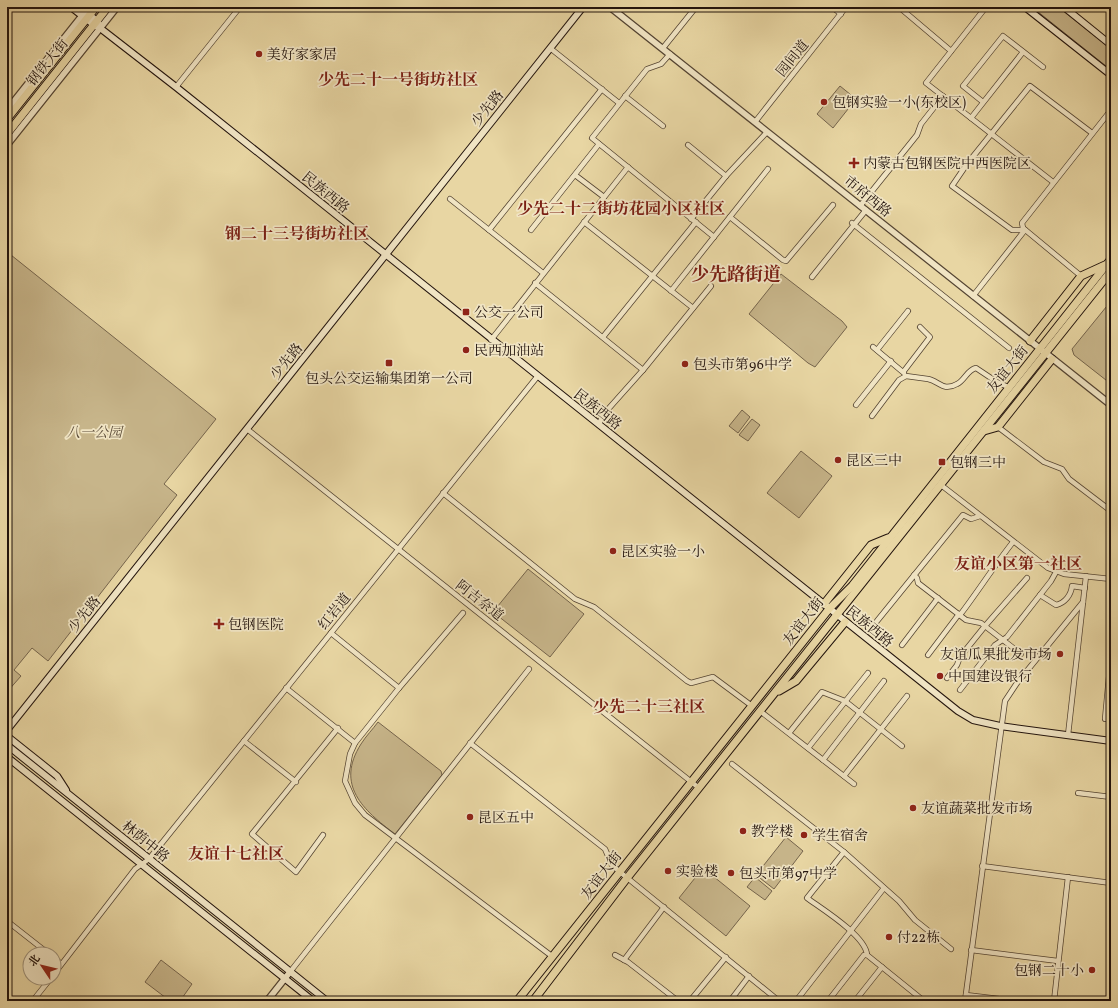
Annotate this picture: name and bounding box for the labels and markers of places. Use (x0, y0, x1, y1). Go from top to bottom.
place label: 美好家家居 (267, 46, 337, 65)
marker: 美好家家居 (254, 49, 264, 59)
place label: 包钢实验一小(东校区) (832, 94, 966, 113)
marker: 包钢实验一小(东校区) (819, 97, 829, 107)
place label: 内蒙古包钢医院中西医院区 (863, 155, 1031, 174)
marker: 内蒙古包钢医院中西医院区 (848, 157, 860, 169)
place label: 公交一公司 (474, 304, 544, 323)
marker: 公交一公司 (461, 307, 471, 317)
place label: 民西加油站 (474, 342, 544, 361)
marker: 民西加油站 (461, 345, 471, 355)
place label: 包头市第96中学 (693, 356, 792, 375)
marker: 包头公交运输集团第一公司 (384, 358, 394, 368)
marker: 包头市第96中学 (680, 359, 690, 369)
place label: 包头公交运输集团第一公司 (305, 370, 473, 389)
place label: 昆区三中 (846, 452, 902, 471)
place label: 包钢三中 (950, 454, 1006, 473)
marker: 昆区三中 (833, 455, 843, 465)
marker: 包钢三中 (937, 457, 947, 467)
place label: 昆区实验一小 (621, 543, 705, 562)
marker: 昆区实验一小 (608, 546, 618, 556)
place label: 包钢医院 (228, 616, 284, 635)
marker: 包钢医院 (213, 618, 225, 630)
place label: 友谊瓜果批发市场 (940, 646, 1052, 665)
marker: 友谊瓜果批发市场 (1055, 649, 1065, 659)
place label: 中国建设银行 (948, 668, 1032, 687)
marker: 中国建设银行 (935, 671, 945, 681)
place label: 友谊蔬菜批发市场 (921, 800, 1033, 819)
marker: 友谊蔬菜批发市场 (908, 803, 918, 813)
place label: 昆区五中 (478, 809, 534, 828)
marker: 昆区五中 (465, 812, 475, 822)
place label: 教学楼 (751, 823, 793, 842)
marker: 教学楼 (738, 826, 748, 836)
place label: 学生宿舍 (812, 827, 868, 846)
marker: 学生宿舍 (799, 830, 809, 840)
place label: 实验楼 (676, 863, 718, 882)
place label: 包头市第97中学 (739, 865, 837, 884)
marker: 实验楼 (663, 866, 673, 876)
marker: 包头市第97中学 (726, 868, 736, 878)
place label: 付22栋 (897, 929, 940, 948)
marker: 付22栋 (884, 932, 894, 942)
place label: 包钢二十小 (1014, 962, 1084, 981)
marker: 包钢二十小 (1087, 965, 1097, 975)

